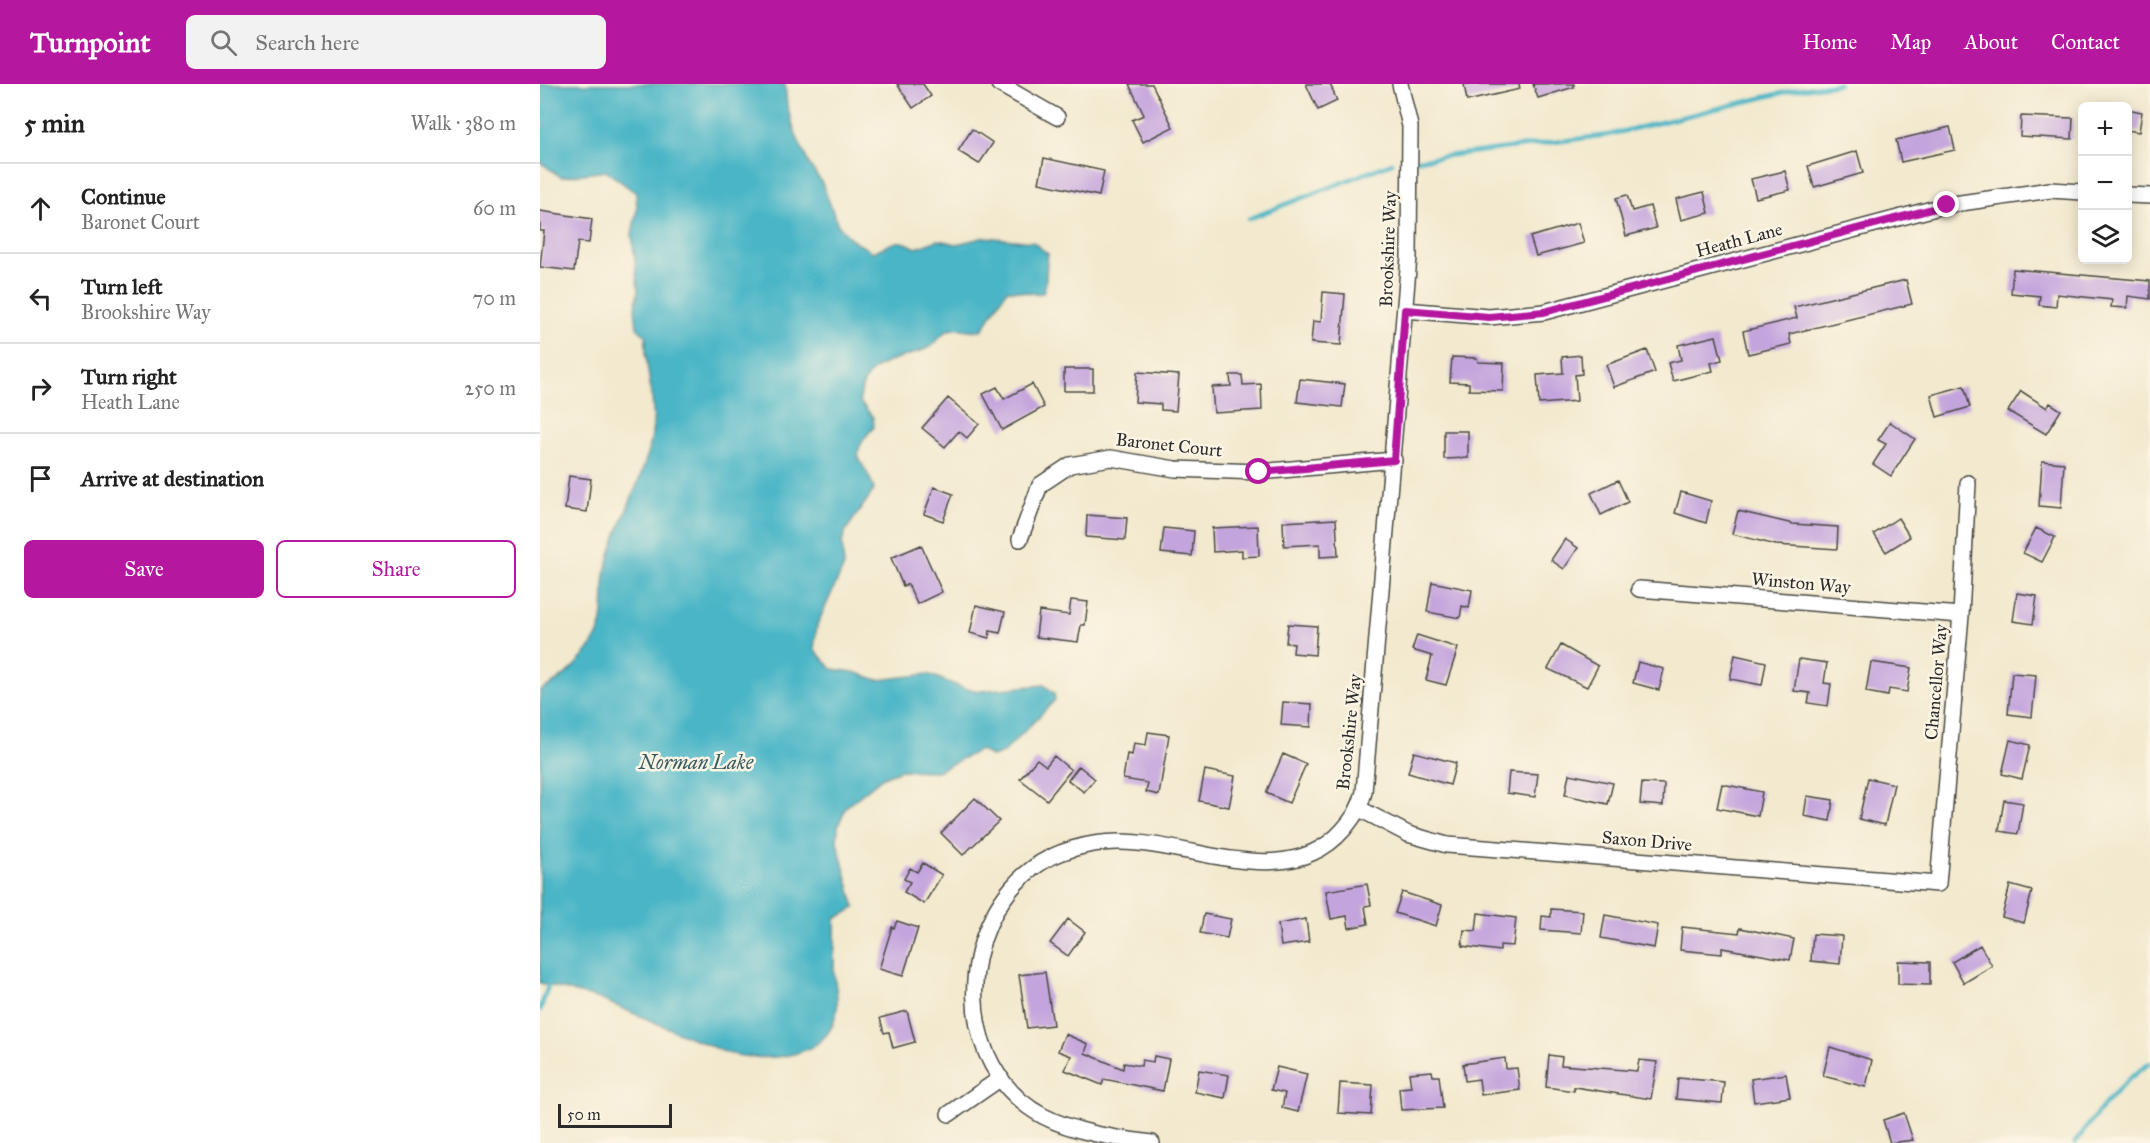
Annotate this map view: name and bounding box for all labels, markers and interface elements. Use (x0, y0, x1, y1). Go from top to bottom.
search box (186, 15, 606, 69)
text: Turnpoint (30, 25, 150, 60)
icon: search (207, 26, 240, 59)
text: Search here (255, 29, 359, 56)
text: Home (1802, 29, 1857, 55)
text: Map (1890, 29, 1931, 55)
text: About (1964, 29, 2018, 55)
text: Contact (2051, 29, 2120, 55)
map controls (2078, 102, 2132, 264)
button: + (2078, 102, 2132, 156)
text: 5 min (24, 107, 85, 139)
text: Walk · 380 m (410, 111, 516, 135)
button: − (2078, 156, 2132, 210)
text: Continue (81, 183, 166, 210)
street label: Brookshire Way (1375, 190, 1401, 308)
route end (1933, 191, 1959, 217)
icon: ahead (24, 192, 57, 225)
text: 60 m (473, 196, 516, 220)
text: Baronet Court (81, 210, 200, 234)
button: layers (2078, 210, 2132, 264)
street label: Heath Lane (1693, 218, 1785, 262)
text: Turn left (81, 273, 163, 300)
icon: left (24, 282, 57, 315)
text: 70 m (473, 286, 516, 310)
text: Brookshire Way (81, 300, 211, 324)
text: Turn right (81, 363, 177, 390)
icon: right (24, 372, 57, 405)
text: 250 m (464, 376, 516, 400)
text: Heath Lane (81, 390, 180, 414)
street label: Baronet Court (1115, 428, 1224, 462)
route start (1245, 458, 1271, 484)
icon: arrive (24, 462, 57, 495)
text: Arrive at destination (81, 465, 264, 492)
button: Save (24, 540, 264, 598)
button: Share (276, 540, 516, 598)
street label: Winston Way (1750, 568, 1852, 598)
street label: Chancellor Way (1920, 623, 1952, 741)
street label: Brookshire Way (1332, 672, 1366, 791)
water label: Norman Lake (638, 750, 754, 774)
street label: Saxon Drive (1601, 826, 1693, 856)
scale bar (558, 1101, 672, 1128)
text: 50 m (567, 1105, 601, 1124)

